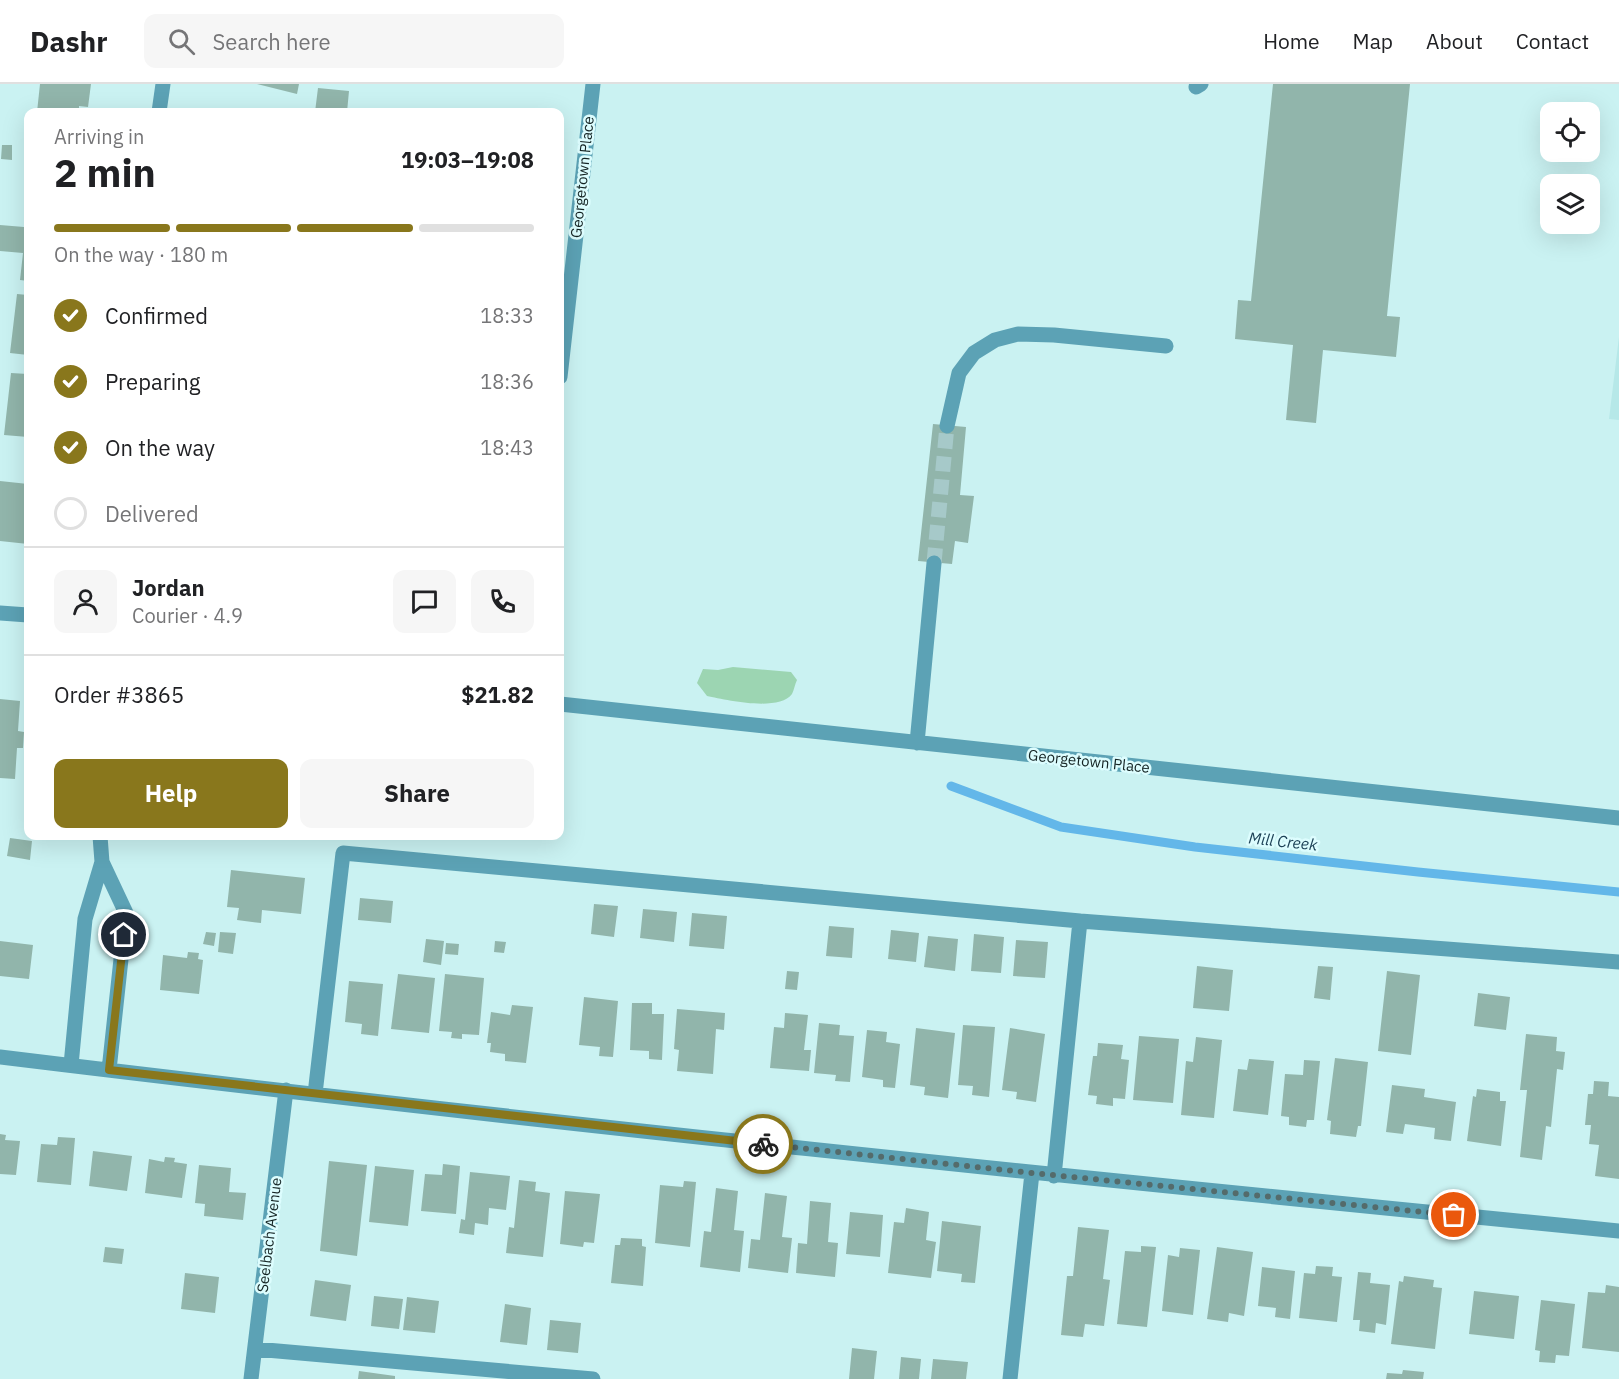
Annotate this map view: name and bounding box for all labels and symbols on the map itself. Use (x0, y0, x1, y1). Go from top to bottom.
street label: Georgetown Place (566, 115, 598, 239)
street label: Georgetown Place (1027, 745, 1151, 777)
water label: Mill Creek (1248, 827, 1319, 855)
pin (98, 909, 149, 960)
courier (733, 1114, 793, 1174)
street label: Seelbach Avenue (253, 1176, 285, 1294)
pin (1428, 1189, 1479, 1240)

